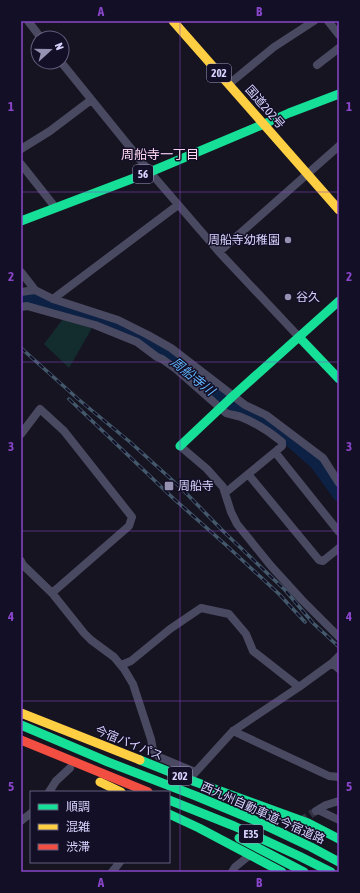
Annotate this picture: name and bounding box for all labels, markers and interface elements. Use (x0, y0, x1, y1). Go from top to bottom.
text: A (97, 4, 105, 19)
text: B (256, 4, 263, 19)
north arrow (30, 30, 70, 70)
text: N (53, 41, 66, 52)
road number: 202 (207, 64, 231, 82)
street label: 国道202号 (242, 82, 288, 132)
text: 1 (8, 99, 14, 114)
text: 1 (346, 99, 352, 114)
district label: 周船寺一丁目 (121, 147, 199, 162)
road number: 56 (133, 165, 153, 183)
place label: 周船寺幼稚園 (208, 233, 280, 247)
marker: 周船寺幼稚園 (283, 235, 293, 245)
text: 2 (8, 269, 14, 284)
text: 2 (346, 269, 352, 284)
place label: 谷久 (296, 290, 320, 304)
marker: 谷久 (283, 292, 293, 302)
water label: 周船寺川 (168, 354, 219, 400)
text: 3 (8, 439, 14, 454)
text: 3 (346, 439, 352, 454)
place label: 周船寺 (178, 479, 214, 493)
marker: 周船寺 (163, 480, 175, 492)
text: 4 (7, 609, 14, 624)
text: 4 (345, 609, 352, 624)
street label: 今宿バイパス (93, 723, 165, 763)
road number: 202 (168, 767, 192, 785)
text: 5 (8, 779, 14, 794)
street label: 西九州自動車道;今宿道路 (199, 779, 327, 847)
text: 5 (346, 779, 352, 794)
legend (30, 791, 170, 863)
text: 順調 (66, 800, 90, 814)
text: 混雑 (66, 820, 90, 834)
road number: E35 (239, 825, 263, 843)
text: 渋滞 (66, 840, 90, 854)
text: A (97, 875, 105, 890)
text: B (256, 875, 263, 890)

